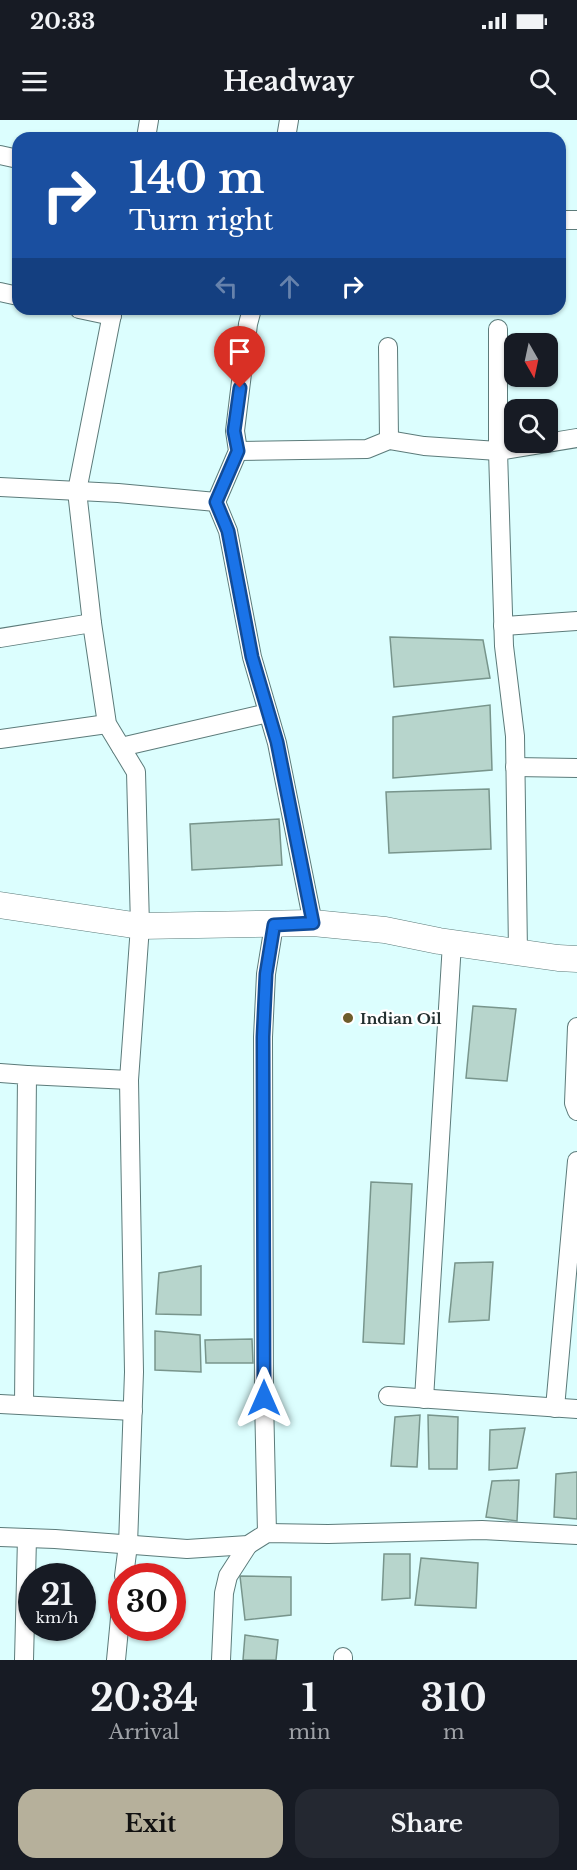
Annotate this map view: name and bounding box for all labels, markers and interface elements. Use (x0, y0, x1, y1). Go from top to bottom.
text: 20:33 (30, 8, 95, 35)
icon: menu (18, 65, 51, 98)
text: Headway (223, 65, 354, 98)
icon: search (526, 65, 559, 98)
text: 140 m (129, 152, 265, 204)
icon: right (30, 156, 108, 234)
text: Turn right (129, 204, 273, 237)
icon: left (210, 270, 243, 303)
icon: ahead (273, 270, 306, 303)
icon: right (336, 270, 369, 303)
pin (214, 326, 265, 388)
north arrow (504, 333, 558, 387)
map controls (504, 333, 558, 453)
icon: arrive (223, 335, 256, 368)
button: search (504, 399, 558, 453)
place label: Indian Oil (360, 1009, 442, 1028)
marker: Indian Oil (341, 1011, 355, 1025)
position arrow (232, 1366, 296, 1430)
speed limit sign: 30 (108, 1563, 186, 1641)
text: 21 (41, 1576, 73, 1613)
text: km/h (36, 1608, 78, 1627)
text: 20:34 (90, 1676, 198, 1721)
text: 1 (302, 1676, 317, 1721)
text: 310 (421, 1676, 487, 1721)
text: Arrival (109, 1720, 180, 1744)
text: min (288, 1720, 330, 1744)
text: m (443, 1720, 464, 1744)
button: Exit (18, 1789, 283, 1858)
button: Share (295, 1789, 559, 1858)

